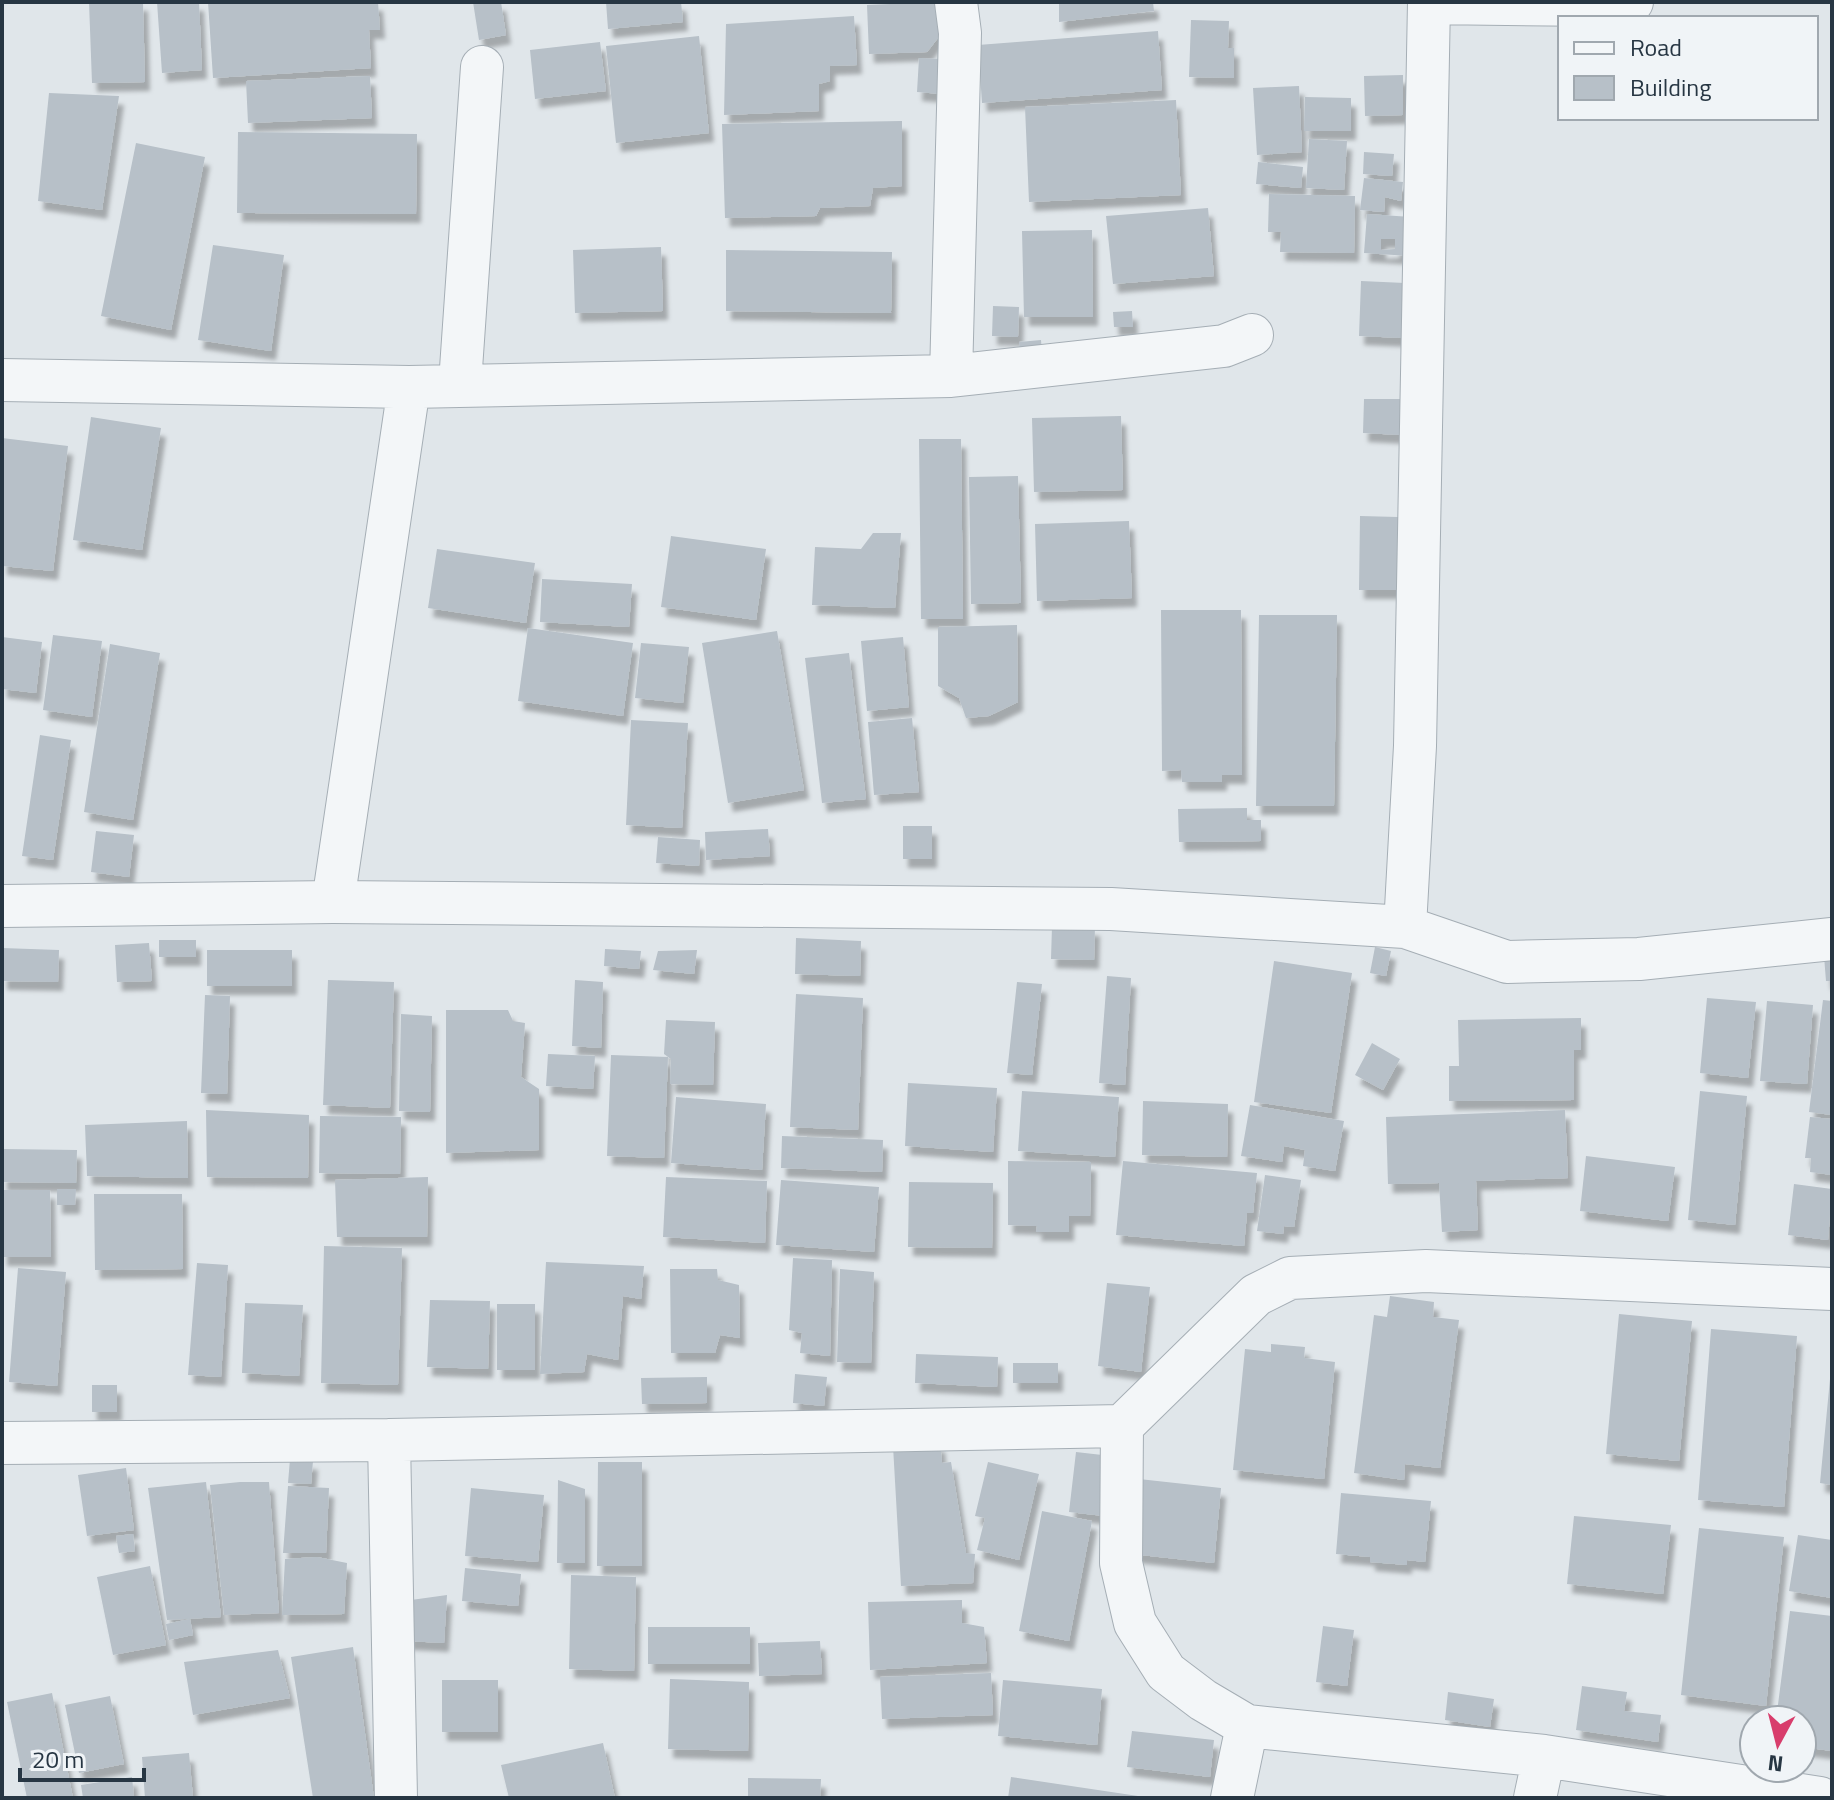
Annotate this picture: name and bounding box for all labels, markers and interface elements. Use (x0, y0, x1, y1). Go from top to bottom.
legend (1558, 16, 1818, 120)
text: Road (1630, 29, 1682, 65)
text: Building (1630, 69, 1712, 105)
north arrow (1738, 1704, 1818, 1784)
scale bar (20, 1732, 144, 1782)
text: 20 m (32, 1741, 84, 1777)
text: N (1766, 1746, 1785, 1782)

